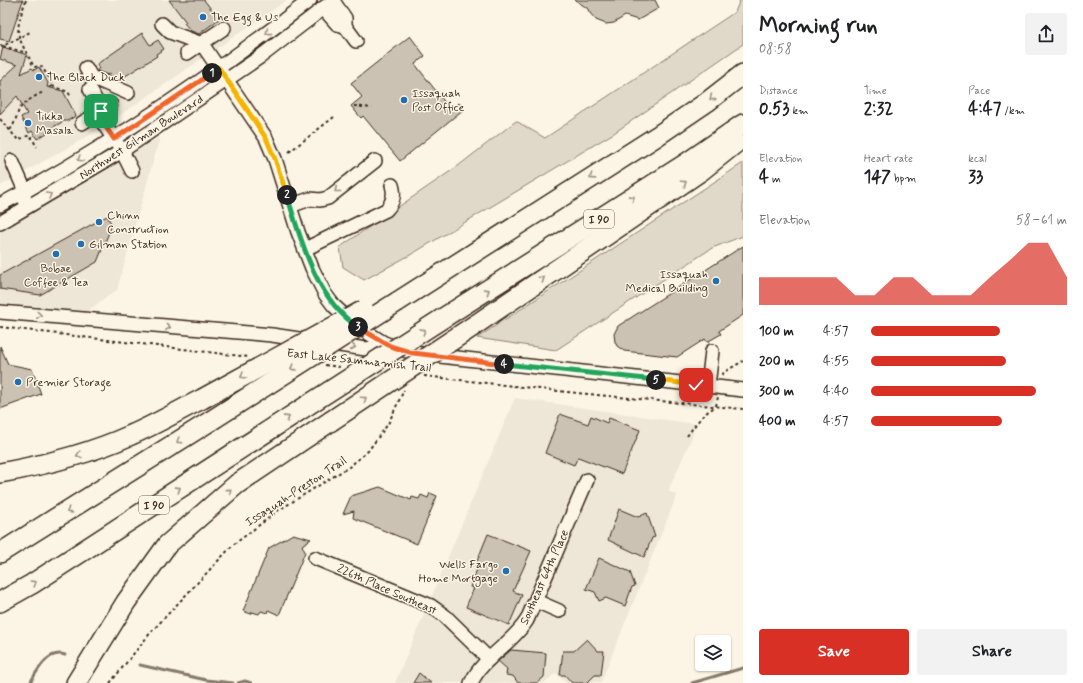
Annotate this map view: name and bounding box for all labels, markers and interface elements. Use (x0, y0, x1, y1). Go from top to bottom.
place label: The Egg & Us (211, 10, 279, 27)
marker: The Egg & Us (198, 12, 208, 22)
text: Morning run (759, 12, 878, 40)
button: share (1025, 13, 1067, 55)
one-way arrow (265, 28, 272, 35)
text: 08:58 (759, 41, 792, 58)
pin: 1 (202, 63, 222, 83)
text: 1 (210, 66, 214, 80)
place label: The Black Duck (47, 70, 125, 86)
marker: The Black Duck (34, 72, 44, 82)
text: Distance (759, 84, 798, 98)
text: Time (864, 84, 887, 98)
text: Pace (968, 84, 990, 98)
place label: Issaquah Post Office (412, 86, 464, 116)
street label: Northwest Gilman Boulevard (76, 92, 207, 184)
one-way arrow (709, 93, 716, 100)
pin (84, 94, 118, 128)
marker: Issaquah Post Office (399, 95, 409, 105)
text: 0.53 (759, 98, 789, 120)
text: 2:32 (864, 98, 893, 120)
text: 4:47 (968, 98, 1001, 120)
icon: arrive (90, 100, 112, 122)
text: km (789, 104, 808, 118)
text: /km (1001, 104, 1025, 118)
place label: Tikka Masala (36, 109, 74, 139)
marker: Tikka Masala (23, 118, 33, 128)
text: Elevation (759, 152, 802, 166)
text: Heart rate (864, 152, 913, 166)
text: kcal (968, 152, 987, 166)
one-way arrow (77, 154, 84, 162)
text: 4 (759, 166, 769, 188)
text: 147 (864, 166, 891, 188)
text: 33 (968, 166, 983, 188)
one-way arrow (589, 172, 596, 180)
text: m (769, 172, 781, 186)
text: bpm (891, 172, 916, 186)
one-way arrow (680, 180, 687, 188)
pin: 2 (277, 185, 297, 205)
one-way arrow (335, 186, 342, 193)
text: 2 (284, 188, 290, 202)
one-way arrow (45, 192, 52, 200)
one-way arrow (628, 196, 635, 203)
place label: Chinn Construction (107, 208, 169, 238)
road number: I 90 (584, 210, 614, 228)
text: Elevation (759, 212, 810, 229)
text: 58–61 m (1016, 212, 1067, 229)
marker: Chinn Construction (94, 217, 104, 227)
place label: Gilman Station (89, 237, 167, 253)
marker: Gilman Station (76, 239, 86, 249)
marker: Bobae Coffee & Tea (51, 249, 61, 259)
place label: Bobae Coffee & Tea (24, 261, 88, 291)
place label: Issaquah Medical Building (625, 267, 708, 297)
marker: Issaquah Medical Building (711, 276, 721, 286)
one-way arrow (537, 277, 544, 284)
one-way arrow (483, 288, 490, 295)
one-way arrow (36, 311, 42, 320)
pin: 3 (348, 317, 368, 337)
text: 3 (356, 320, 360, 334)
one-way arrow (165, 322, 171, 331)
text: 100 m (759, 323, 794, 340)
text: 4:57 (823, 323, 848, 340)
one-way arrow (419, 328, 426, 336)
one-way arrow (350, 342, 356, 351)
street label: East Lake Sammamish Trail (286, 345, 432, 377)
text: 200 m (759, 353, 794, 370)
text: 4:55 (823, 353, 849, 370)
pin: 4 (494, 354, 514, 374)
text: 4 (501, 357, 507, 371)
one-way arrow (290, 364, 297, 371)
pin (679, 368, 713, 402)
pin: 5 (646, 370, 666, 390)
one-way arrow (240, 372, 247, 379)
text: 5 (653, 373, 659, 387)
icon: check (685, 374, 707, 396)
place label: Premier Storage (26, 375, 112, 392)
marker: Premier Storage (13, 377, 23, 387)
text: 300 m (759, 383, 794, 400)
text: 4:40 (823, 383, 849, 400)
one-way arrow (359, 397, 366, 404)
text: 400 m (759, 413, 796, 430)
text: 4:57 (823, 413, 848, 430)
one-way arrow (283, 416, 290, 423)
one-way arrow (176, 436, 183, 444)
one-way arrow (76, 450, 83, 459)
street label: Issaquah-Preston Trail (243, 453, 350, 531)
one-way arrow (174, 486, 181, 494)
one-way arrow (224, 489, 232, 496)
road number: I 90 (139, 496, 169, 514)
one-way arrow (66, 506, 73, 514)
street label: Southeast 64th Place (517, 527, 573, 628)
place label: Wells Fargo Home Mortgage (419, 557, 498, 587)
street label: 226th Place Southeast (334, 561, 440, 619)
marker: Wells Fargo Home Mortgage (501, 566, 511, 576)
one-way arrow (30, 580, 37, 587)
button: Save (759, 629, 909, 675)
button: Share (917, 629, 1067, 675)
map controls (695, 635, 731, 671)
button: layers (695, 635, 731, 671)

